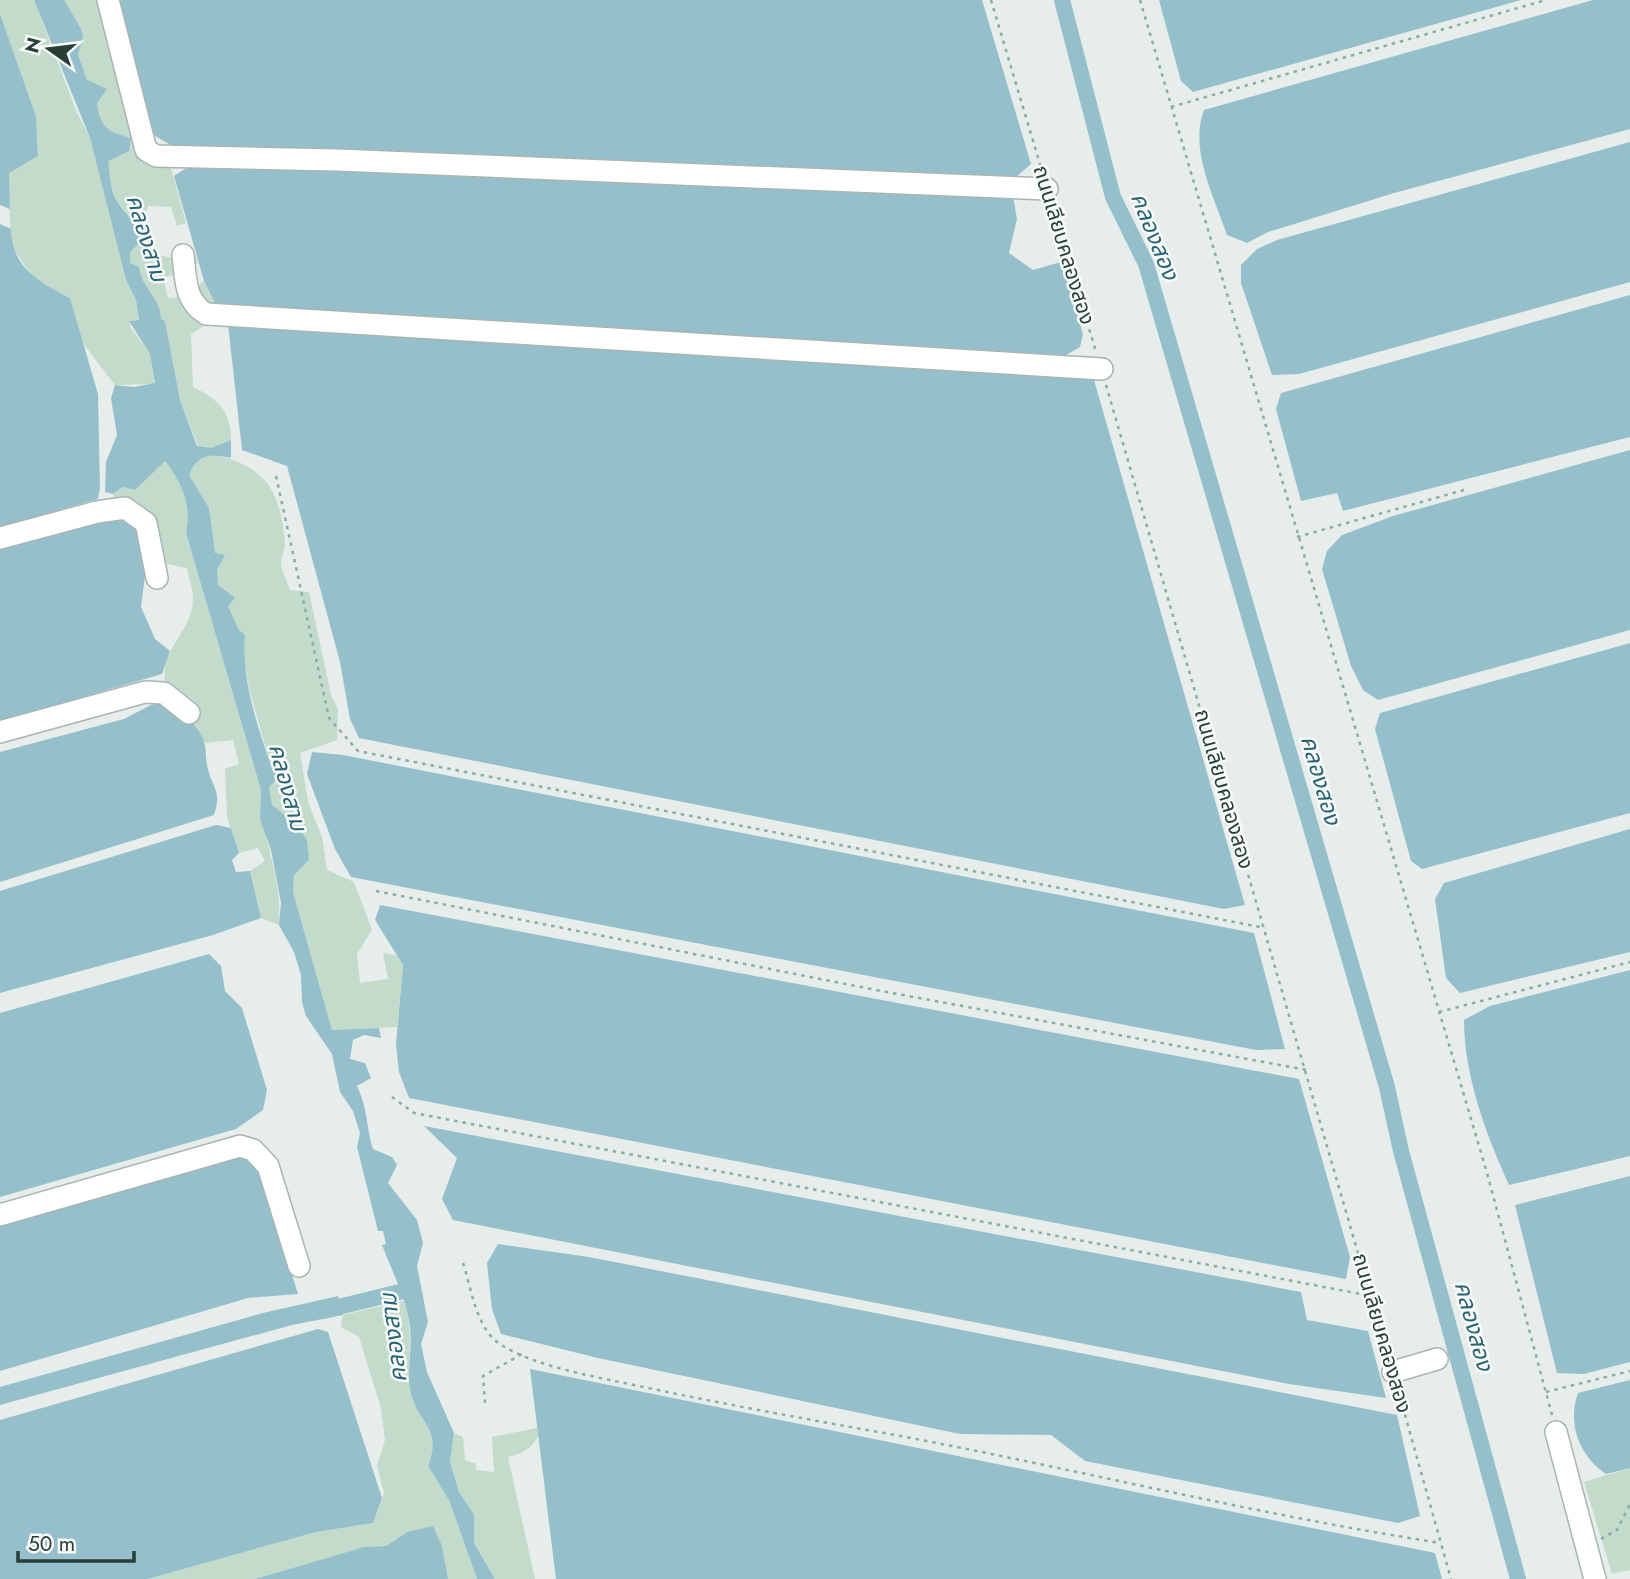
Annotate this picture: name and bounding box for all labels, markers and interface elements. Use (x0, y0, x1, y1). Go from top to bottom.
north arrow (14, 14, 84, 84)
text: N (18, 34, 48, 56)
street label: ถนนเลียบคลองสอง (1026, 162, 1102, 328)
water label: คลองสอง (1122, 187, 1189, 286)
water label: คลองสาม (118, 190, 177, 288)
street label: ถนนเลียบคลองสอง (1187, 706, 1261, 872)
water label: คลองสอง (1292, 731, 1350, 830)
water label: คลองสาม (260, 739, 316, 836)
street label: ถนนเลียบคลองสอง (1345, 1250, 1419, 1416)
water label: คลองสอง (1446, 1277, 1503, 1376)
water label: คลองสาม (370, 1290, 415, 1384)
scale bar (18, 1520, 133, 1564)
text: 50 m (28, 1529, 75, 1559)

